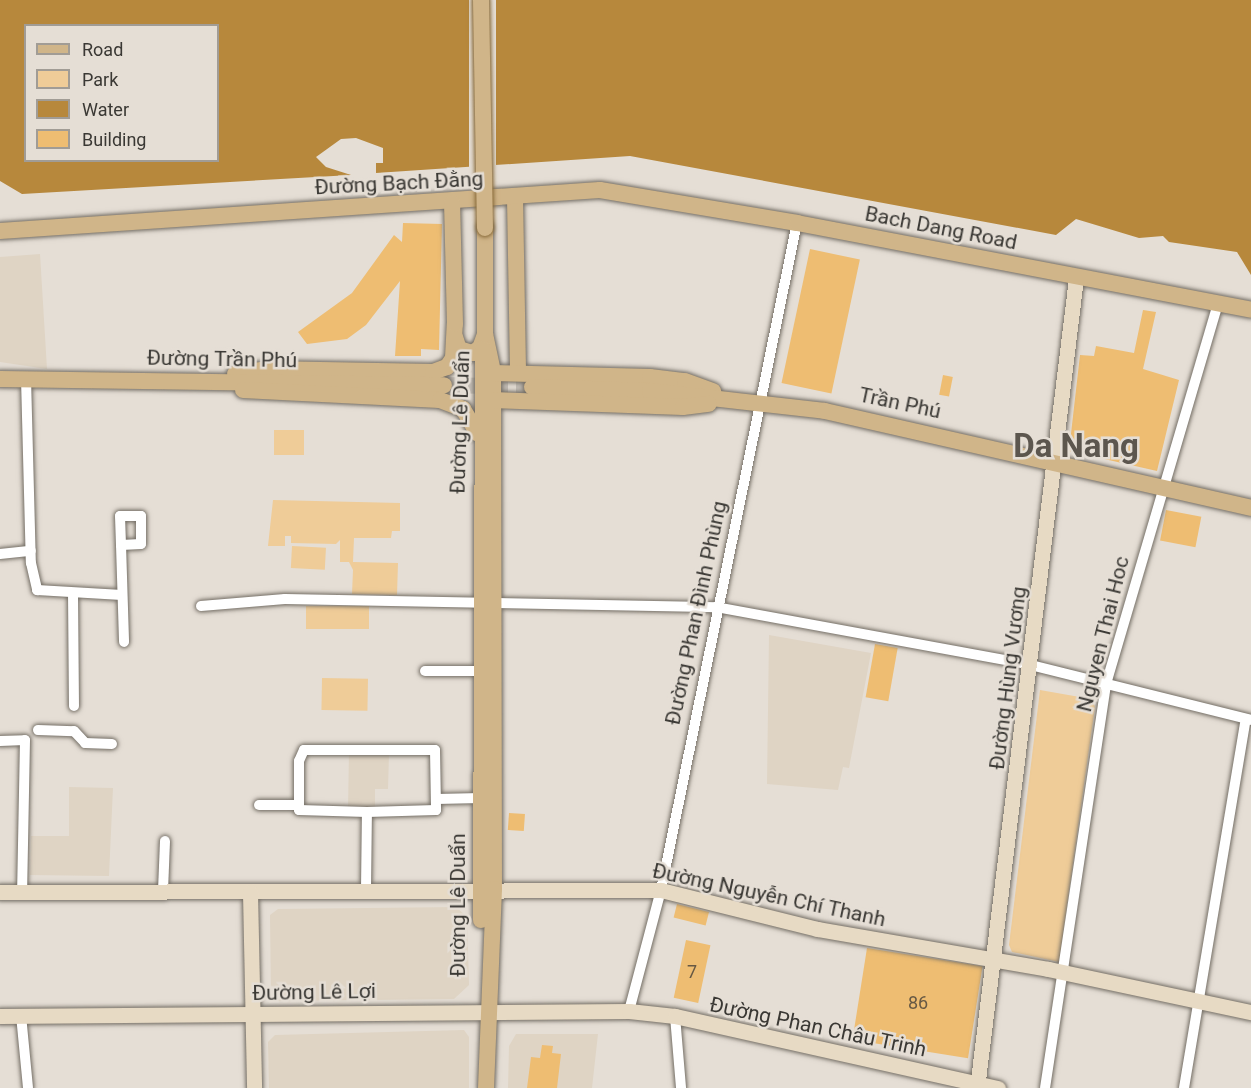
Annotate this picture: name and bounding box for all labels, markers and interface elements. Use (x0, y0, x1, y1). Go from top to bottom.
legend (24, 24, 219, 162)
text: Road (82, 39, 123, 60)
text: Park (82, 69, 118, 90)
text: Water (82, 99, 129, 120)
text: Building (82, 129, 146, 150)
street label: Đường Bạch Đằng (314, 166, 484, 200)
street label: Bach Dang Road (863, 201, 1019, 255)
street label: Đường Trần Phú (146, 345, 298, 373)
street label: Đường Lê Duẩn (445, 350, 475, 494)
street label: Trần Phú (857, 382, 943, 424)
district label: Da Nang (1013, 426, 1139, 466)
street label: Đường Phan Đình Phùng (660, 499, 732, 727)
street label: Nguyen Thai Hoc (1071, 553, 1135, 715)
street label: Đường Hùng Vương (984, 585, 1032, 771)
street label: Đường Lê Duẩn (445, 833, 471, 977)
street label: Đường Nguyễn Chí Thanh (650, 858, 888, 932)
house number: 7 (687, 961, 697, 983)
street label: Đường Lê Lợi (252, 978, 376, 1006)
street label: Đường Phan Châu Trinh (707, 992, 929, 1062)
house number: 86 (908, 992, 928, 1014)

